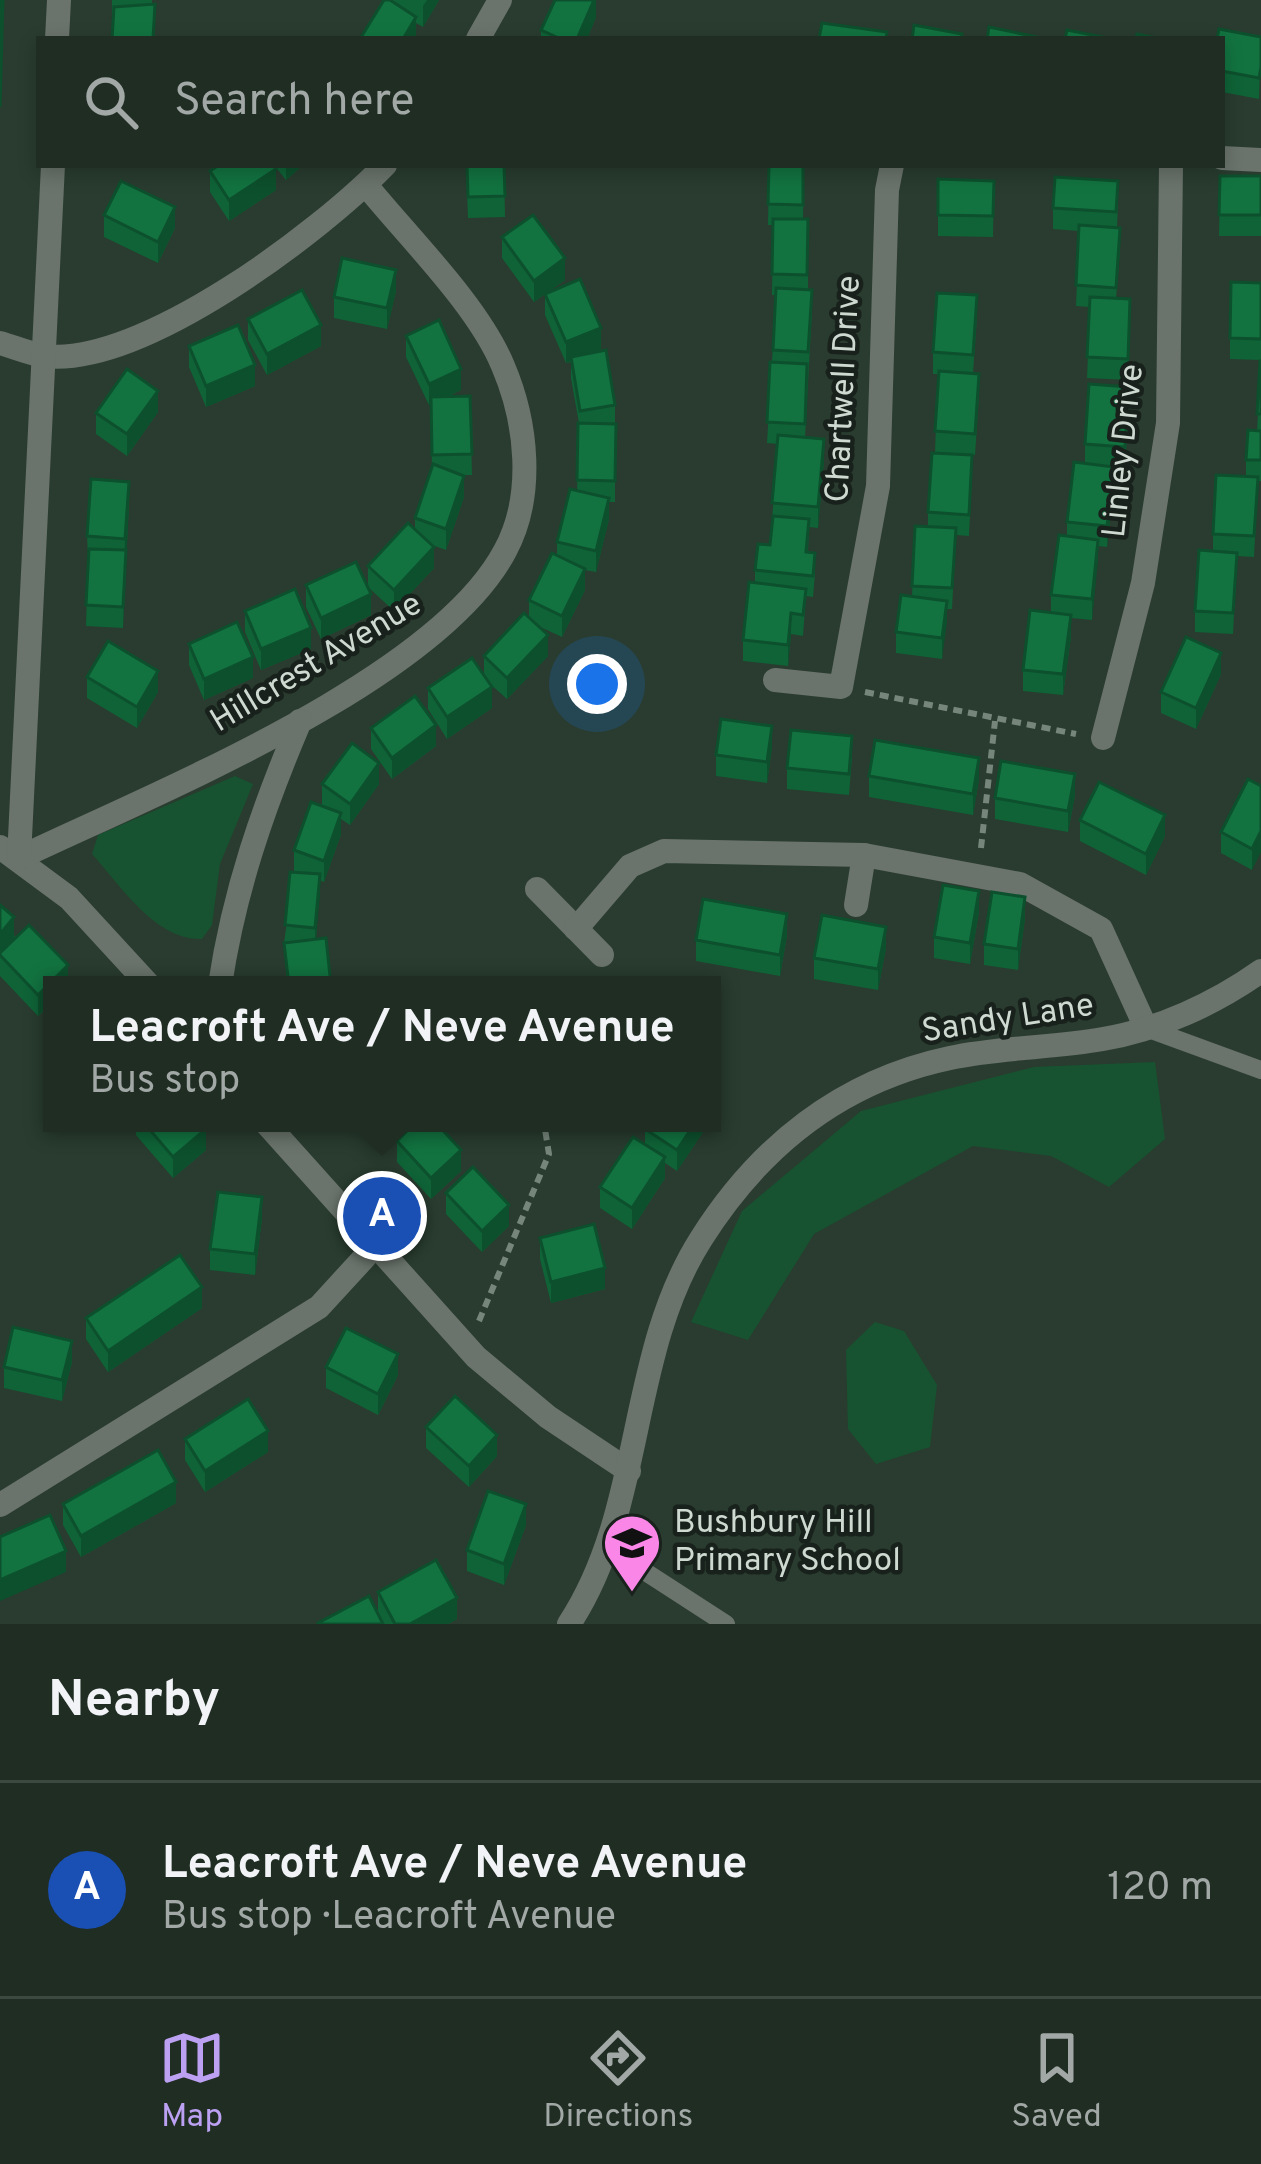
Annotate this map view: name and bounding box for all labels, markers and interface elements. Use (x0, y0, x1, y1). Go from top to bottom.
search box (36, 36, 1225, 168)
icon: search (78, 69, 144, 135)
text: Search here (174, 74, 414, 131)
street label: Chartwell Drive (818, 274, 872, 504)
street label: Linley Drive (1095, 362, 1155, 540)
street label: Hillcrest Avenue (204, 584, 430, 744)
your location (567, 654, 627, 714)
popup (43, 976, 721, 1132)
street label: Sandy Lane (919, 986, 1097, 1054)
text: Leacroft Ave / Neve Avenue (89, 1001, 675, 1058)
text: Bus stop (89, 1058, 240, 1107)
pin: A (343, 1171, 421, 1261)
place label: Bushbury Hill Primary School (674, 1503, 901, 1583)
school or university icon: Bushbury Hill Primary School (601, 1512, 663, 1594)
text: Nearby (48, 1670, 220, 1735)
text: Leacroft Ave / Neve Avenue (162, 1837, 747, 1894)
text: A (73, 1865, 101, 1914)
text: 120 m (1107, 1865, 1213, 1914)
text: Bus stop · Leacroft Avenue (162, 1894, 616, 1943)
tab: Map (159, 2025, 225, 2139)
tab: Directions (543, 2025, 693, 2139)
tab: Saved (1011, 2025, 1102, 2139)

